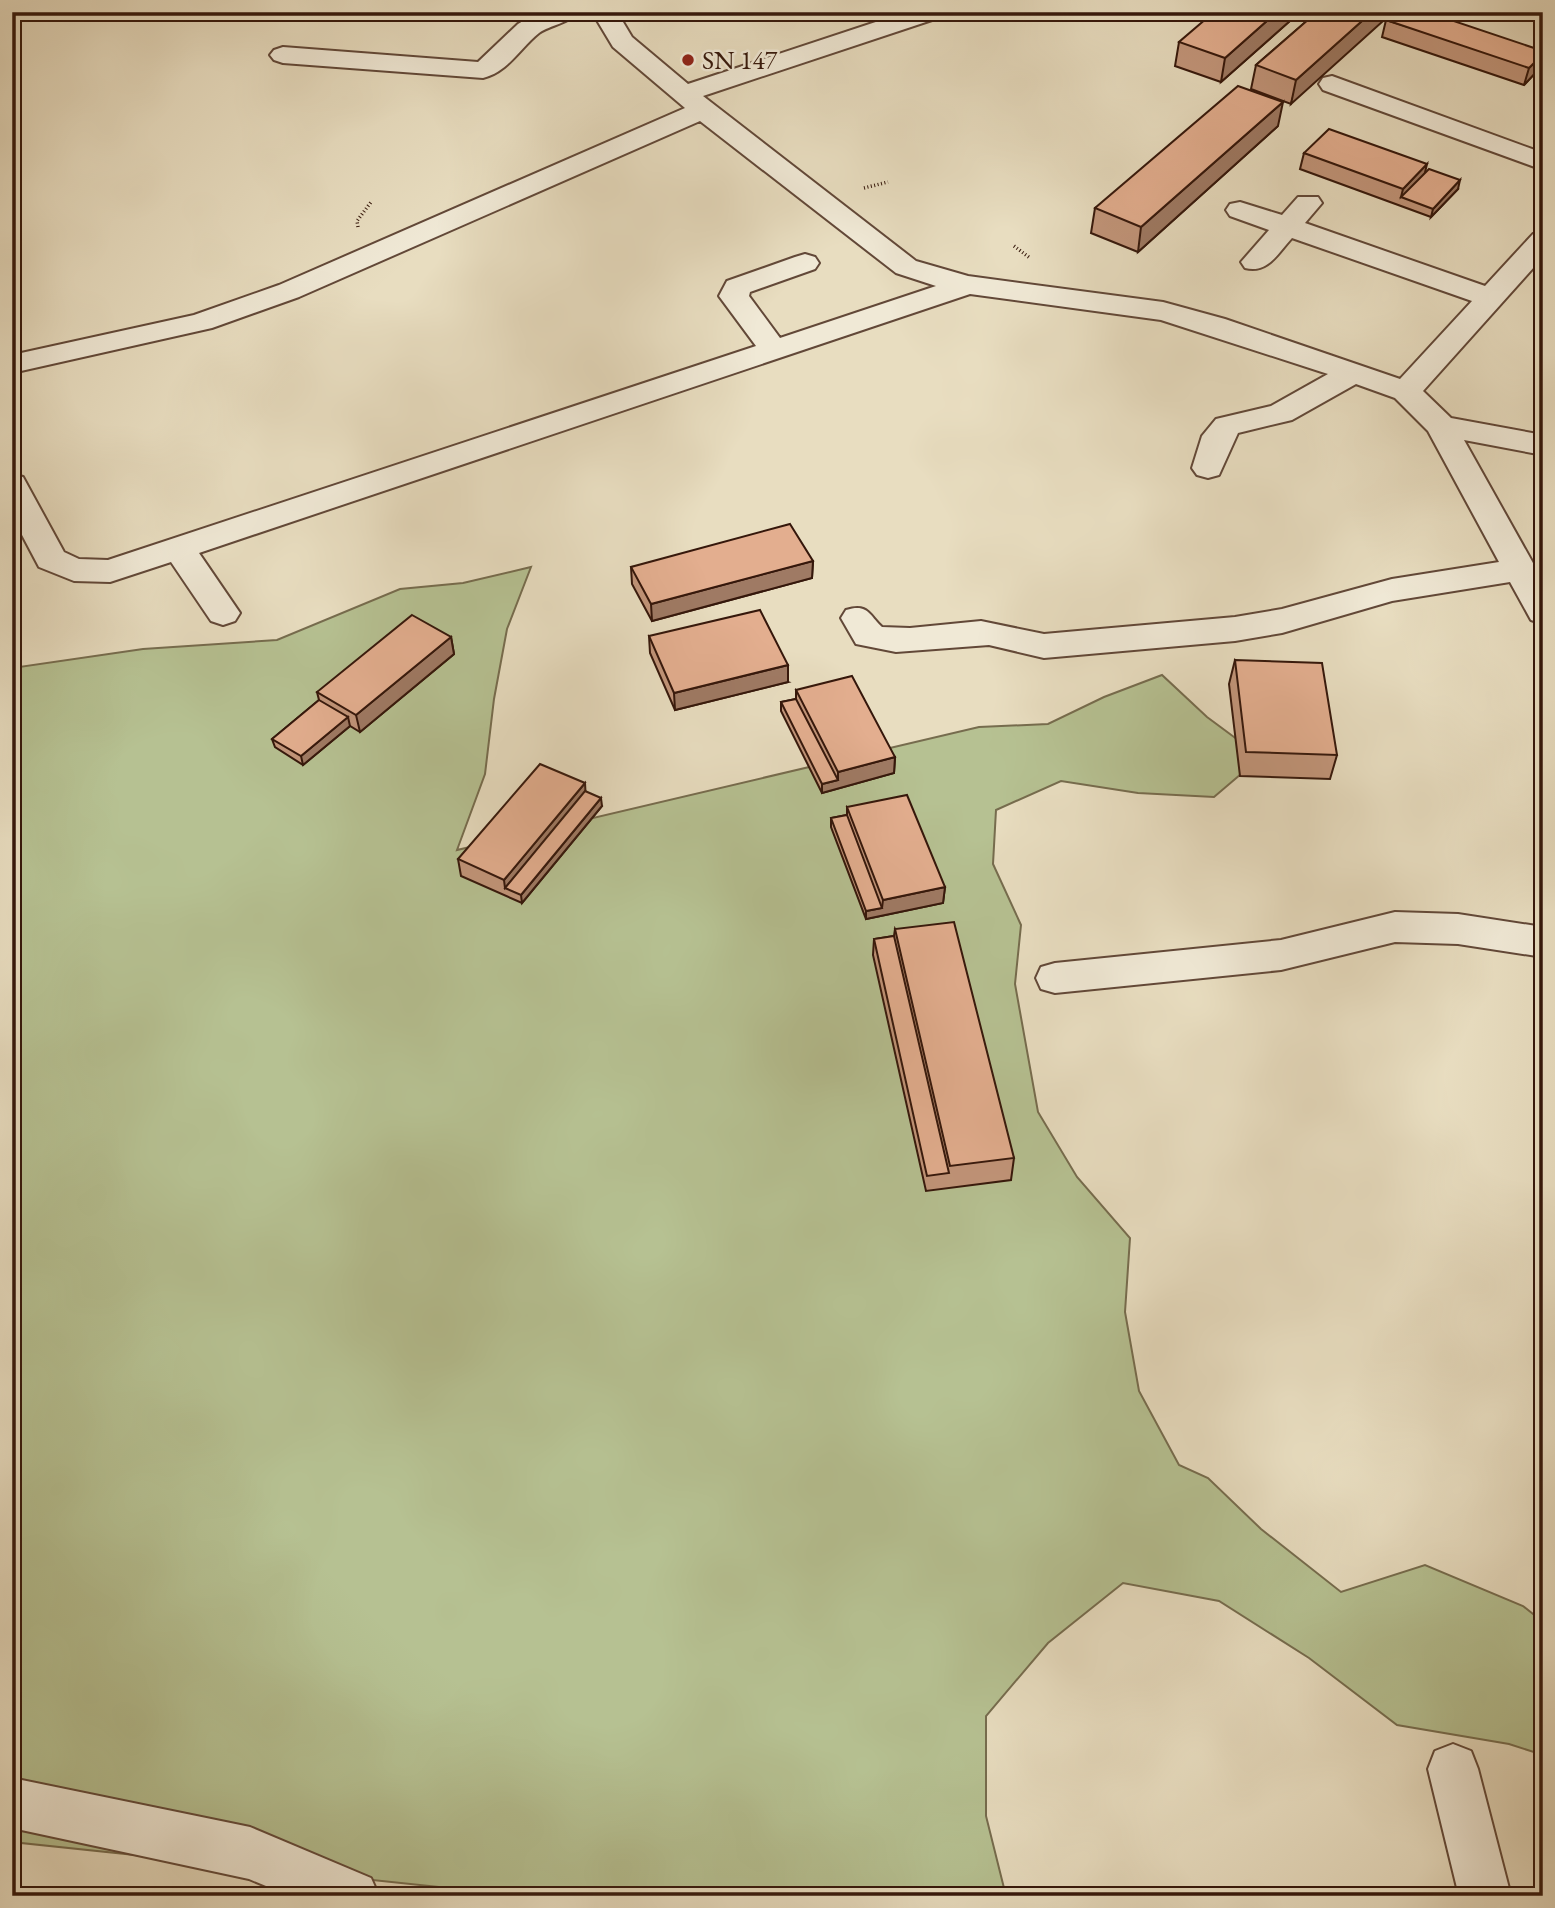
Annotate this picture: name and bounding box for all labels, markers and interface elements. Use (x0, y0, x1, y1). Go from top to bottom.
place label: SN 147 (702, 43, 778, 77)
marker: SN 147 (680, 52, 696, 68)

